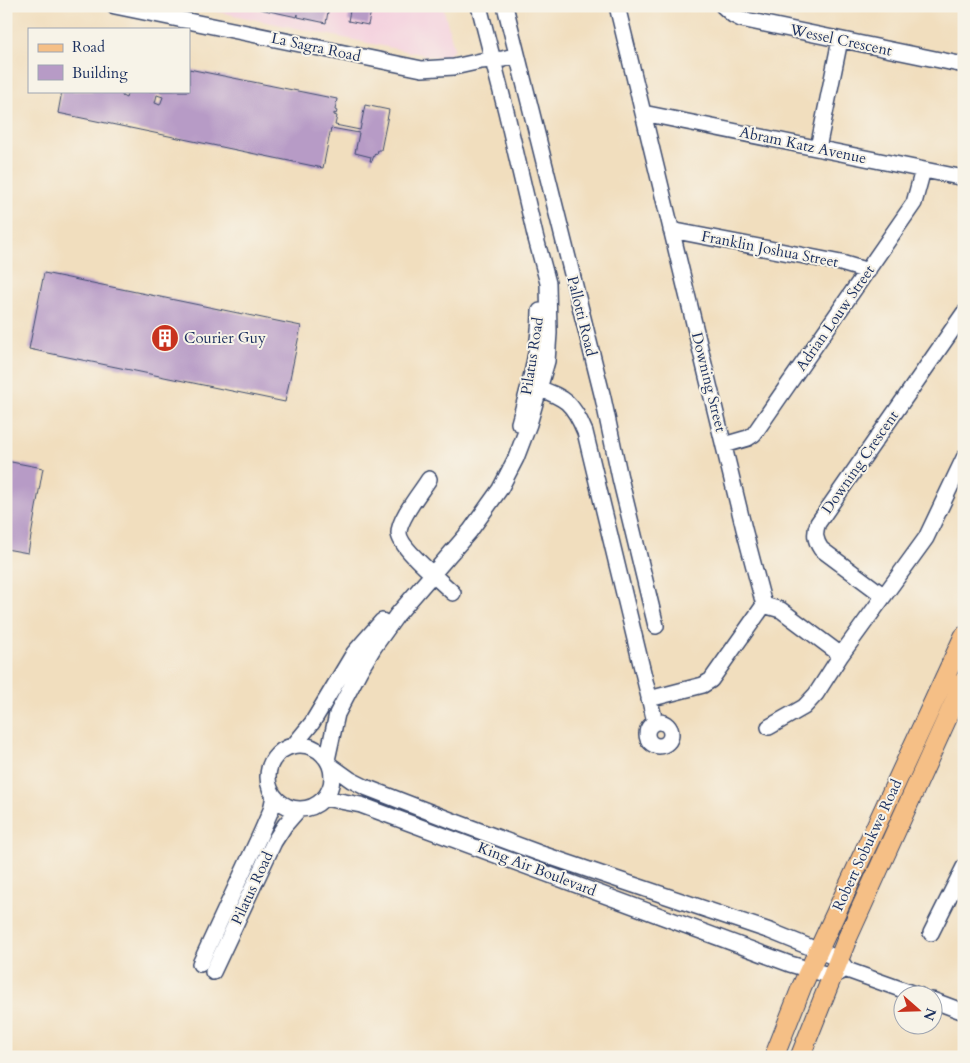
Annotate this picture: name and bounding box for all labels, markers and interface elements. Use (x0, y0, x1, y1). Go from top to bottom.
street label: Wessel Crescent (787, 19, 894, 61)
legend (28, 28, 190, 92)
street label: La Sagra Road (269, 28, 363, 66)
text: Road (72, 37, 105, 57)
text: Building (72, 63, 128, 83)
street label: Abram Katz Avenue (738, 122, 868, 168)
street label: Franklin Joshua Street (700, 226, 840, 272)
street label: Adrian Louw Street (791, 261, 879, 375)
street label: Pallotti Road (562, 274, 602, 358)
street label: Pilatus Road (516, 316, 548, 396)
building icon: Courier Guy (150, 323, 180, 353)
place label: Courier Guy (184, 328, 266, 348)
street label: Downing Street (687, 330, 731, 434)
street label: Downing Crescent (817, 406, 903, 518)
street label: Robert Sobukwe Road (828, 776, 906, 914)
street label: King Air Boulevard (475, 837, 599, 901)
street label: Pilatus Road (226, 848, 278, 928)
north arrow (892, 986, 942, 1036)
text: N (919, 1005, 941, 1023)

